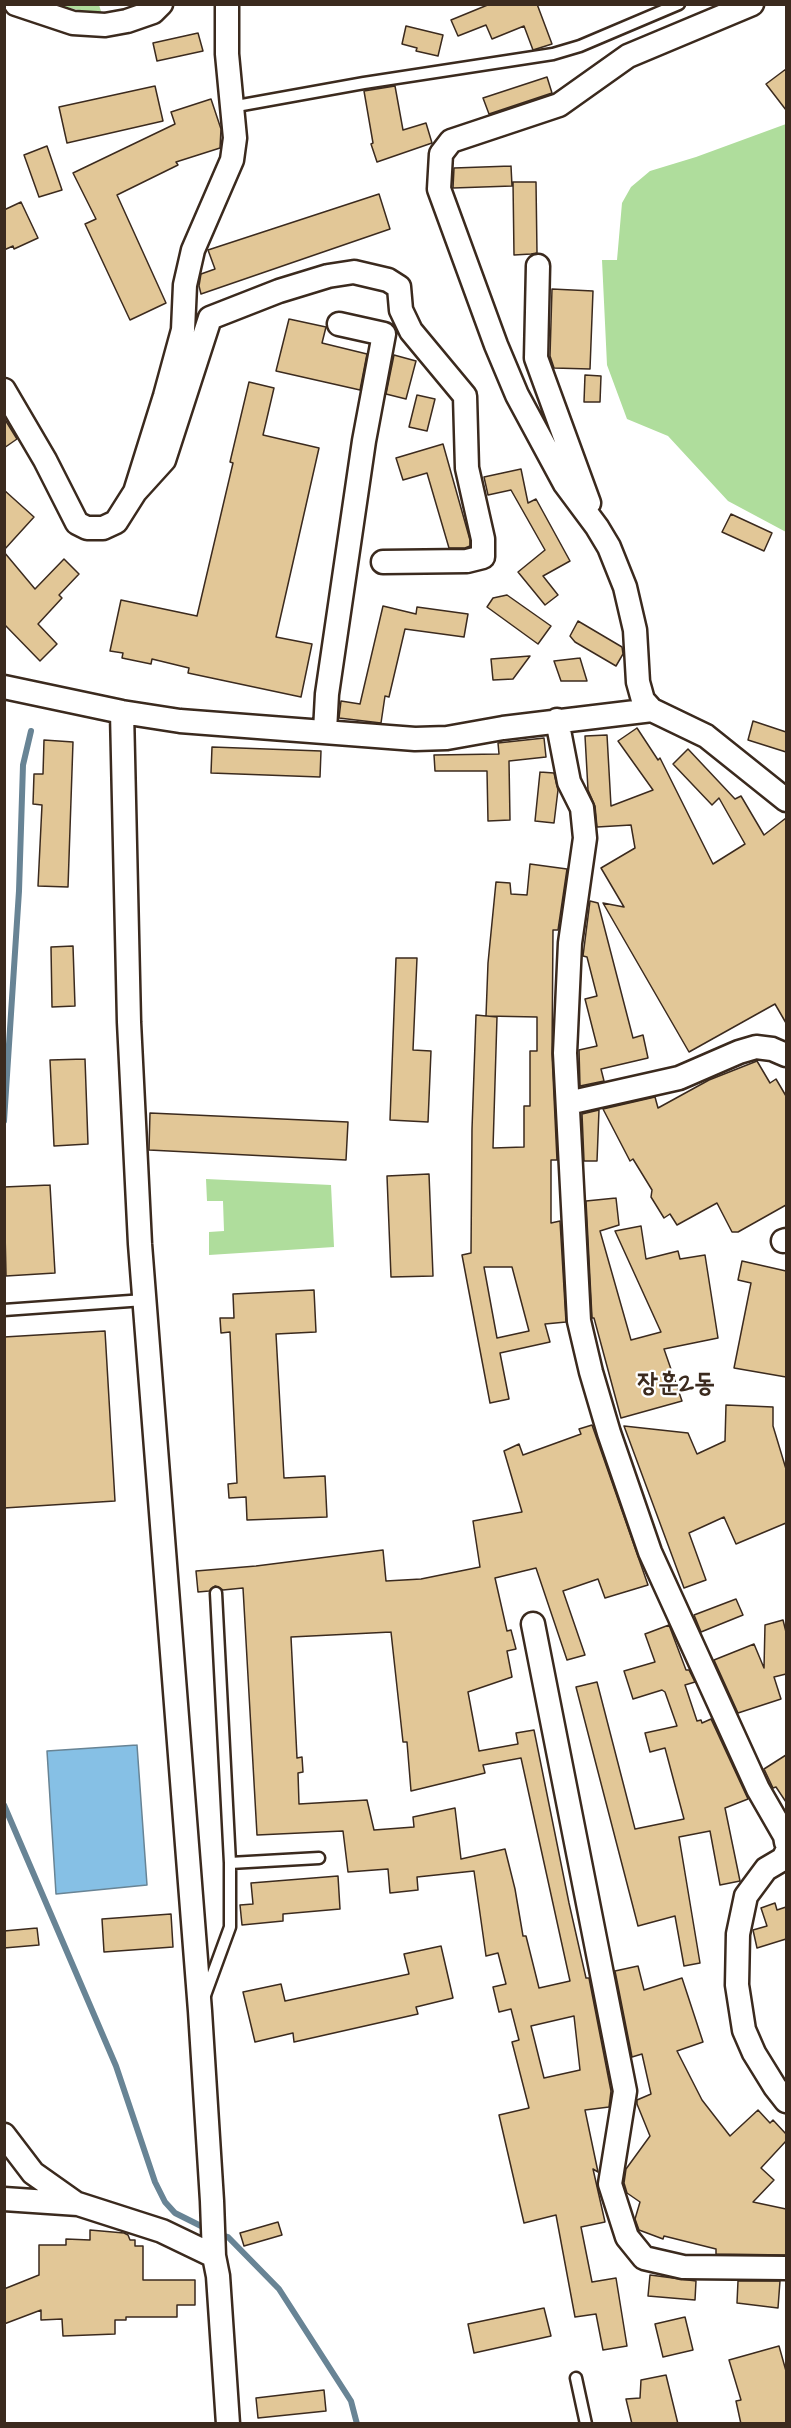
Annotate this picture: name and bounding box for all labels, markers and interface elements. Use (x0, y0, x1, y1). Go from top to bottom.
district label: 장훈2동 (637, 1370, 715, 1402)

